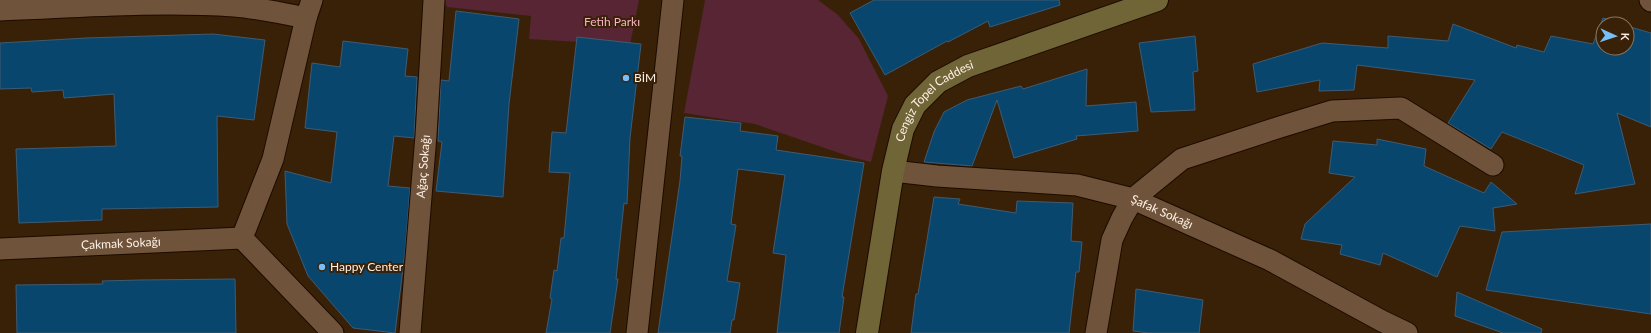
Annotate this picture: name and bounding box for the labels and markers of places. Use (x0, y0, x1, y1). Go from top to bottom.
place label: BİM (634, 70, 656, 85)
marker: BİM (621, 73, 631, 83)
place label: Happy Center (330, 259, 404, 274)
marker: Happy Center (317, 262, 327, 272)

